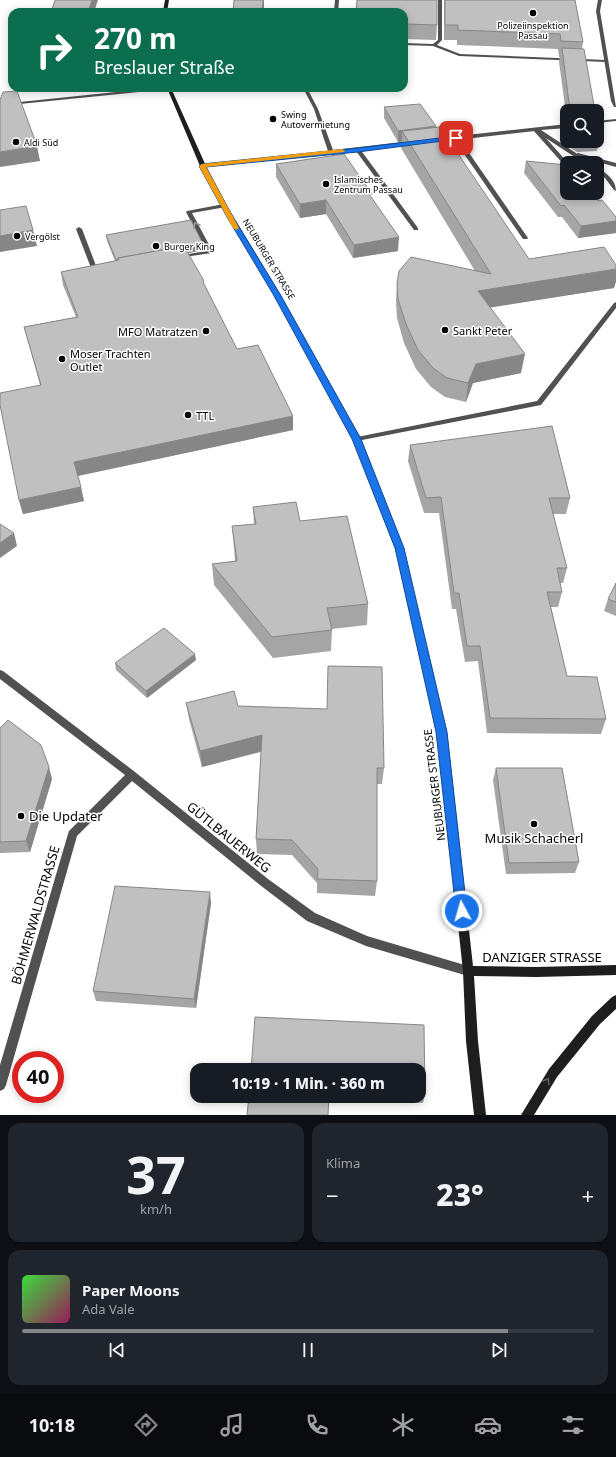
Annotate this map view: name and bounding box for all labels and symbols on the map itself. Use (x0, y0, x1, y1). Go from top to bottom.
marker: Polizeiinspektion Passau (528, 8, 538, 18)
place label: Polizeiinspektion Passau (497, 19, 569, 42)
place label: Swing Autovermietung (281, 108, 350, 131)
marker: Swing Autovermietung (268, 114, 278, 124)
pin (439, 121, 473, 155)
place label: Aldi Süd (24, 136, 58, 149)
marker: Aldi Süd (11, 137, 21, 147)
place label: Islamisches Zentrum Passau (334, 173, 403, 196)
marker: Islamisches Zentrum Passau (321, 179, 331, 189)
street label: NEUBURGER STRASSE (240, 216, 298, 302)
one-way arrow (193, 221, 201, 229)
place label: Vergölst (25, 230, 61, 243)
marker: Vergölst (12, 231, 22, 241)
place label: Burger King (164, 240, 215, 253)
marker: Burger King (151, 241, 161, 251)
place label: Sankt Peter (453, 323, 513, 338)
place label: MFO Matratzen (118, 324, 198, 339)
marker: Sankt Peter (440, 325, 450, 335)
marker: MFO Matratzen (201, 326, 211, 336)
place label: Moser Trachten Outlet (70, 346, 151, 374)
marker: Moser Trachten Outlet (57, 354, 67, 364)
place label: TTL (196, 408, 214, 423)
marker: TTL (183, 410, 193, 420)
street label: NEUBURGER STRASSE (420, 728, 448, 842)
street label: GÜTLBAUERWEG (183, 797, 275, 877)
place label: Die Updater (29, 807, 103, 825)
marker: Die Updater (16, 811, 26, 821)
marker: Musik Schacherl (529, 819, 539, 829)
place label: Musik Schacherl (485, 829, 583, 847)
street label: BÖHMERWALDSTRASSE (7, 843, 63, 987)
position arrow (441, 890, 483, 932)
street label: DANZIGER STRASSE (482, 948, 602, 966)
speed limit sign: 40 (12, 1051, 64, 1103)
one-way arrow (543, 1078, 550, 1086)

